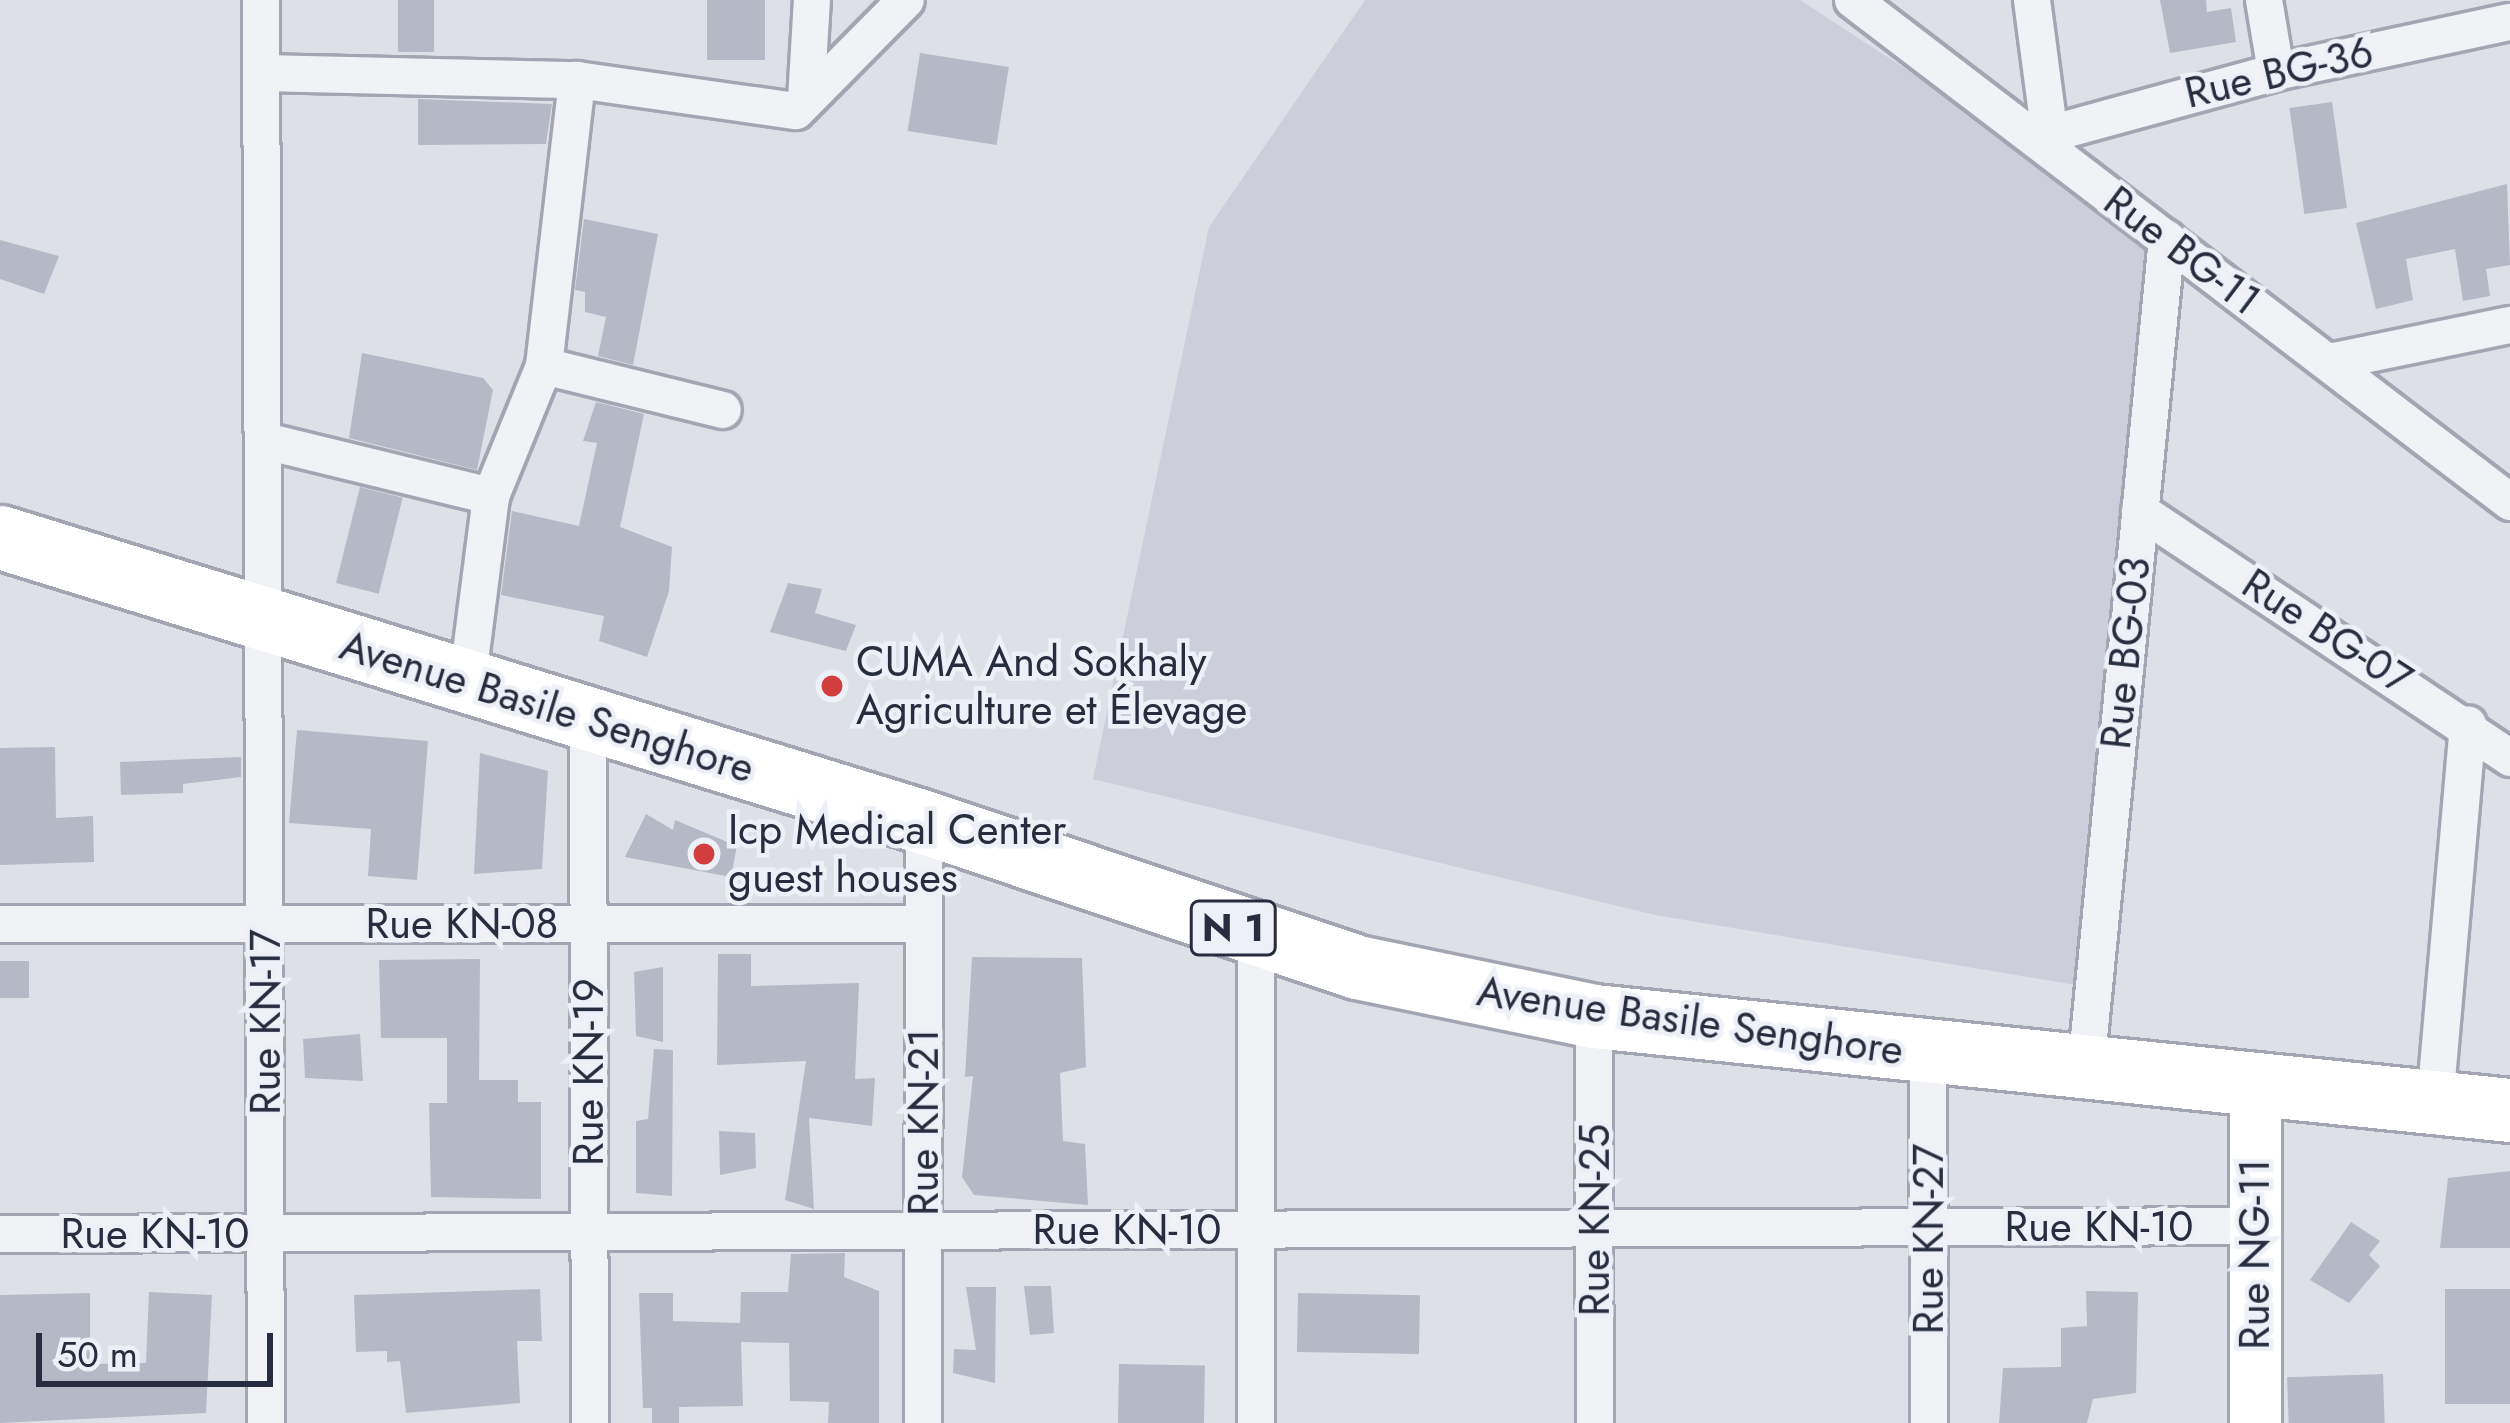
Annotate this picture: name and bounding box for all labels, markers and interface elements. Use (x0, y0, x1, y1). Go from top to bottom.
street label: Rue BG-36 (2180, 27, 2378, 119)
street label: Rue BG-11 (2094, 176, 2270, 326)
street label: Rue BG-03 (2091, 555, 2161, 751)
street label: Rue BG-07 (2233, 559, 2421, 705)
street label: Avenue Basile Senghore (334, 620, 760, 794)
place label: CUMA And Sokhaly Agriculture et Élevage (856, 637, 1247, 736)
marker: CUMA And Sokhaly Agriculture et Élevage (819, 673, 845, 699)
place label: Icp Medical Center guest houses (728, 805, 1067, 904)
marker: Icp Medical Center guest houses (691, 841, 717, 867)
road number: N 1 (1188, 895, 1278, 961)
street label: Rue KN-08 (365, 899, 559, 949)
street label: Rue KN-17 (241, 929, 291, 1115)
street label: Avenue Basile Senghore (1474, 966, 1906, 1076)
street label: Rue KN-19 (564, 978, 614, 1166)
street label: Rue KN-21 (899, 1028, 949, 1216)
street label: Rue KN-25 (1570, 1124, 1620, 1316)
street label: Rue KN-27 (1904, 1144, 1954, 1334)
street label: Rue NG-11 (2230, 1158, 2280, 1350)
street label: Rue KN-10 (2005, 1202, 2193, 1252)
street label: Rue KN-10 (1033, 1205, 1221, 1255)
street label: Rue KN-10 (61, 1209, 249, 1259)
scale bar (42, 1309, 279, 1383)
text: 50 m (57, 1328, 138, 1380)

